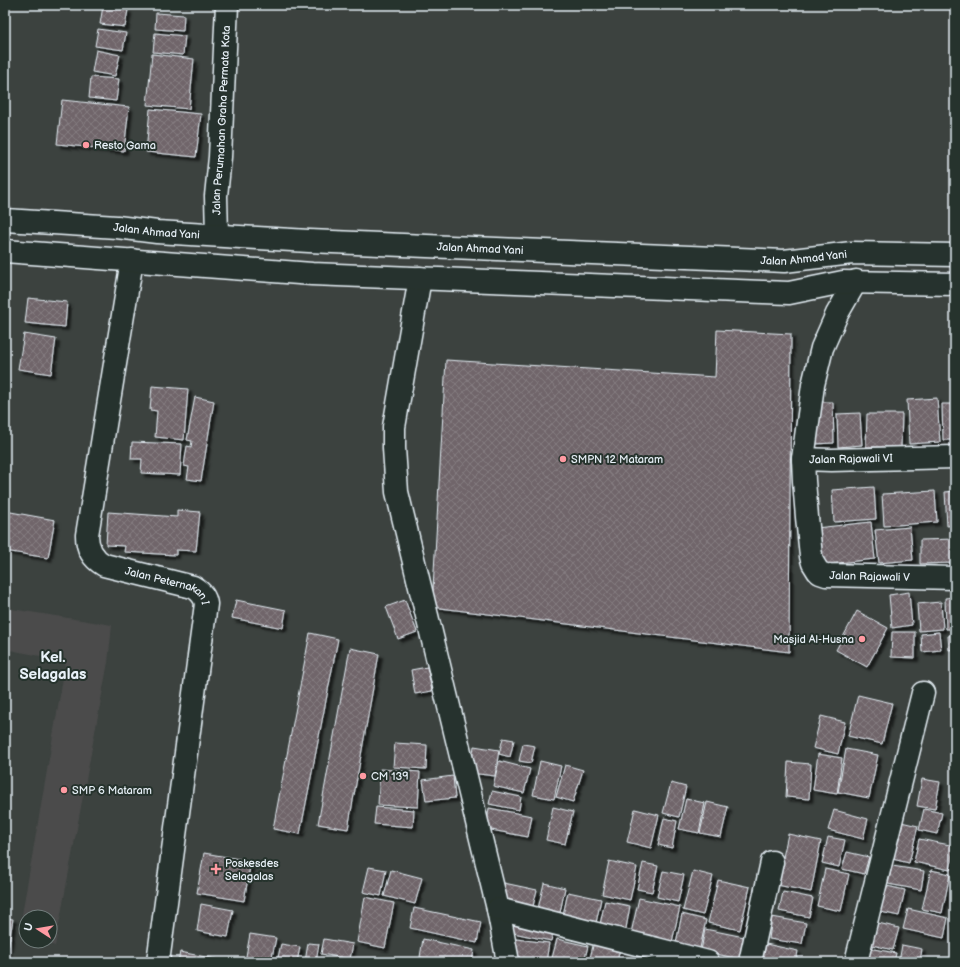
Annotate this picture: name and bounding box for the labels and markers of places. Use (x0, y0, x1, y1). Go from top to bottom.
place label: Resto Gama (94, 139, 156, 152)
marker: Resto Gama (81, 140, 91, 150)
place label: SMPN 12 Mataram (571, 453, 663, 466)
marker: SMPN 12 Mataram (558, 454, 568, 464)
place label: Masjid Al-Husna (773, 633, 854, 646)
marker: Masjid Al-Husna (857, 634, 867, 644)
place label: CM 139 (371, 770, 409, 783)
marker: CM 139 (358, 771, 368, 781)
place label: SMP 6 Mataram (72, 784, 152, 797)
marker: SMP 6 Mataram (59, 785, 69, 795)
place label: Poskesdes Selagalas (225, 857, 279, 883)
marker: Poskesdes Selagalas (210, 863, 222, 875)

